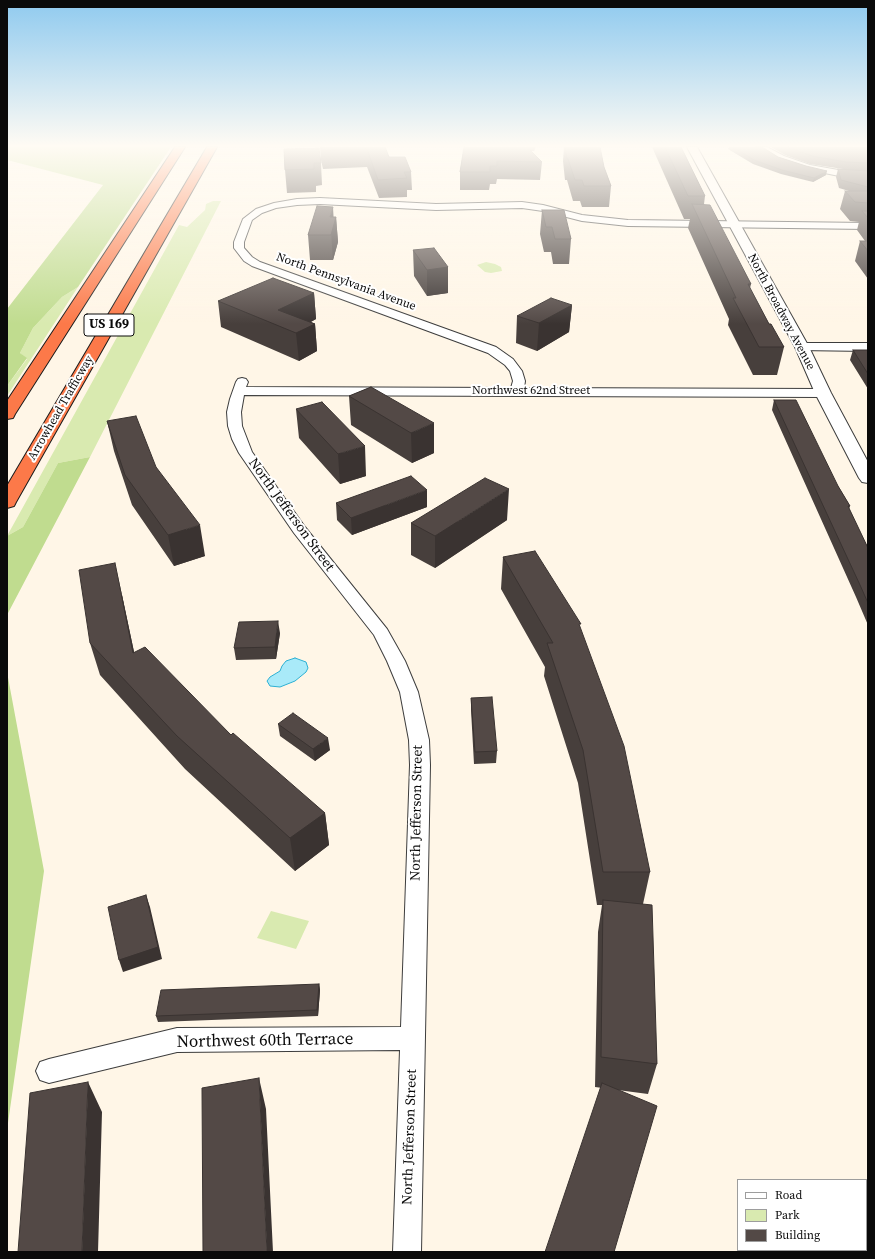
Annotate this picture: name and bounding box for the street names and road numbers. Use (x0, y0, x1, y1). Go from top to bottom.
street label: North Pennsylvania Avenue (274, 250, 418, 314)
street label: North Broadway Avenue (744, 251, 818, 373)
road number: US 169 (84, 314, 134, 336)
street label: Arrowhead Trafficway (25, 353, 97, 463)
street label: Northwest 62nd Street (472, 384, 590, 398)
street label: North Jefferson Street (244, 455, 338, 575)
street label: North Jefferson Street (407, 745, 427, 881)
street label: Northwest 60th Terrace (176, 1029, 354, 1053)
street label: North Jefferson Street (399, 1069, 421, 1205)

